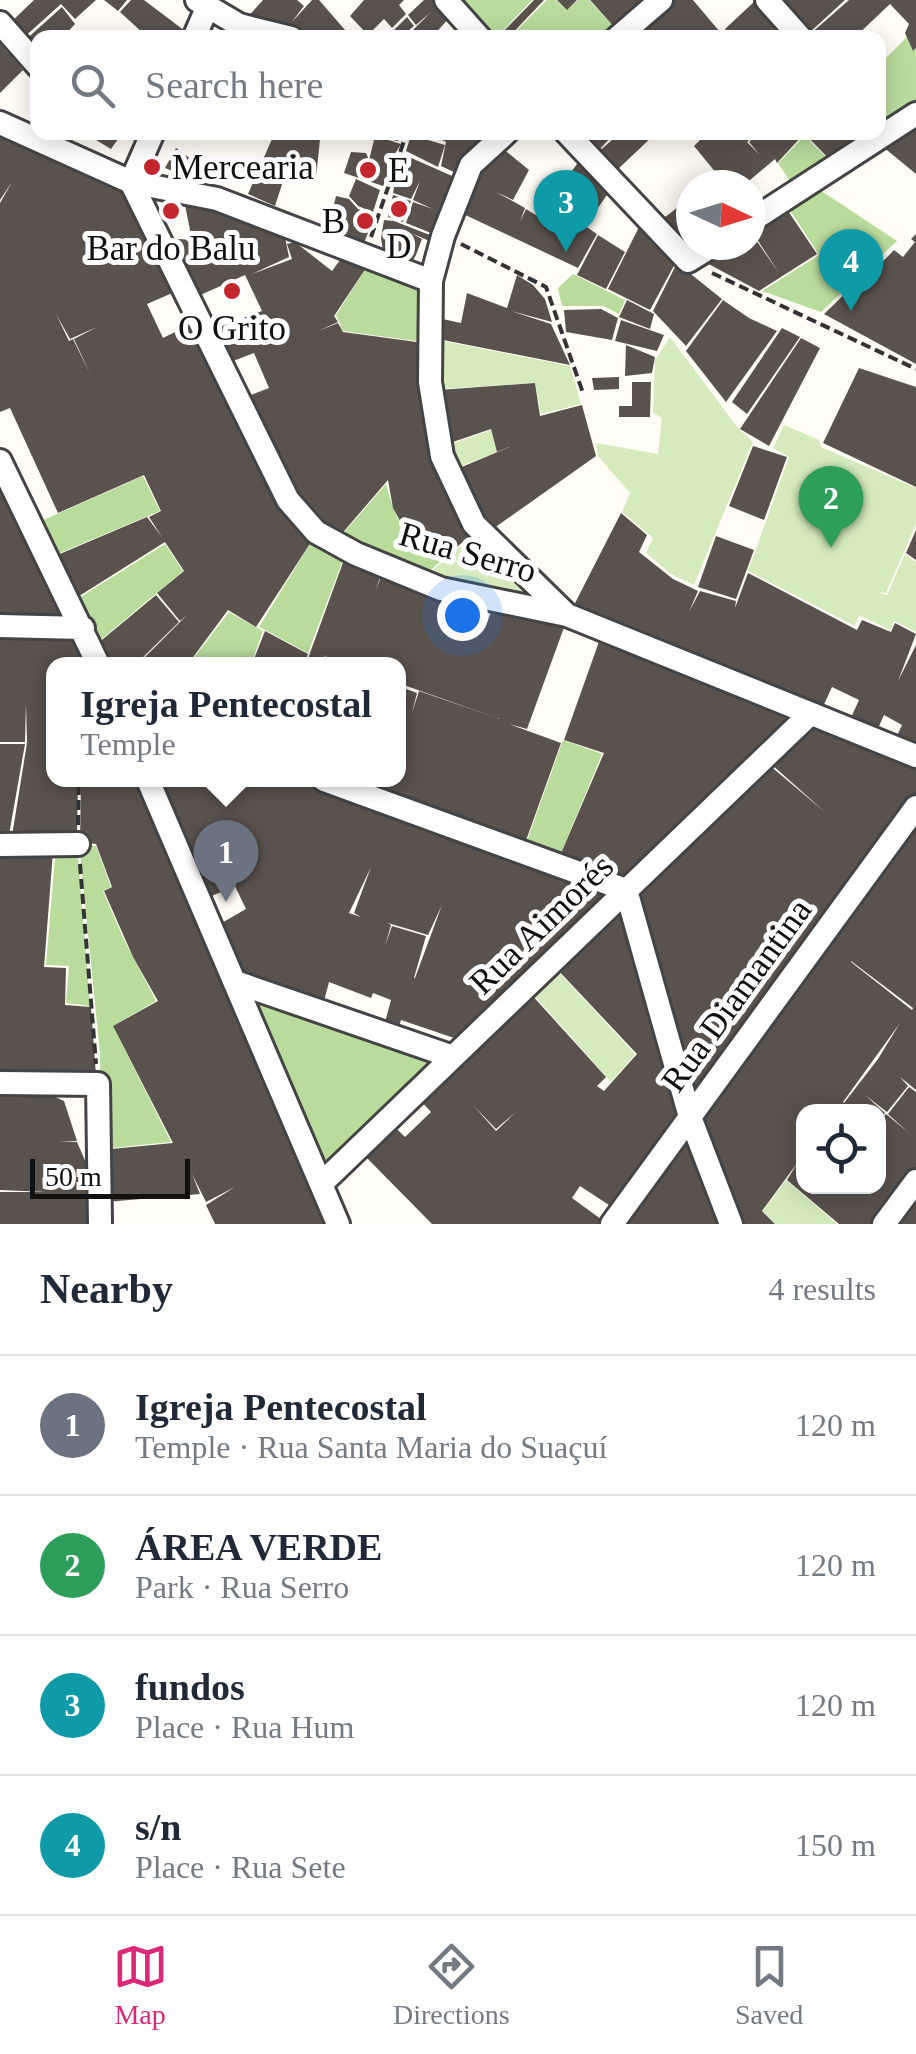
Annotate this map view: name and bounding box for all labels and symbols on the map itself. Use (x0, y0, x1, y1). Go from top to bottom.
place label: Mercearia (172, 148, 314, 187)
place label: E (388, 151, 409, 190)
marker: Mercearia (141, 156, 163, 178)
marker: E (357, 159, 379, 181)
pin: 3 (534, 170, 598, 252)
north arrow (676, 170, 766, 260)
marker: D (388, 198, 410, 220)
marker: Bar do Balu (160, 200, 182, 222)
place label: B (322, 202, 345, 241)
marker: B (354, 210, 376, 232)
place label: D (386, 227, 412, 266)
pin: 4 (818, 228, 884, 311)
place label: Bar do Balu (86, 229, 256, 268)
marker: O Grito (221, 280, 243, 302)
place label: O Grito (178, 309, 286, 348)
pin: 2 (798, 466, 864, 548)
street label: Rua Serro (395, 514, 541, 591)
your location (437, 590, 488, 641)
pin: 1 (194, 820, 258, 902)
street label: Rua Aimorés (462, 847, 621, 1002)
street label: Rua Diamantina (654, 891, 820, 1099)
scale bar (30, 1154, 190, 1198)

